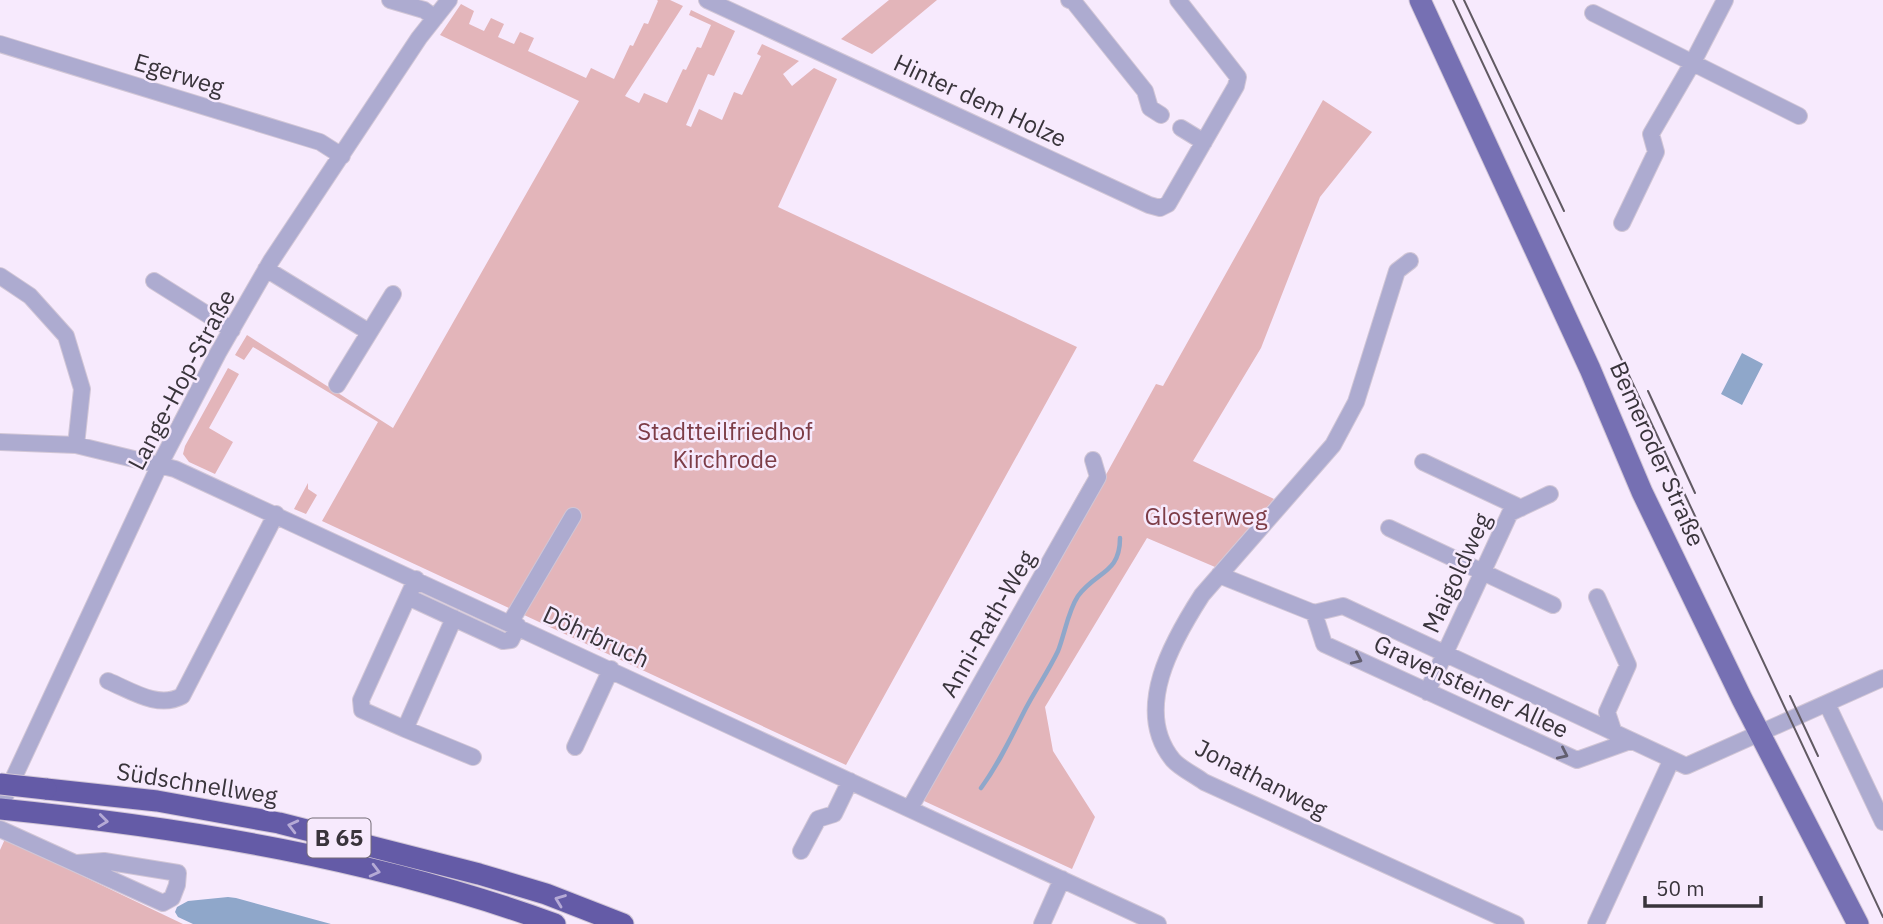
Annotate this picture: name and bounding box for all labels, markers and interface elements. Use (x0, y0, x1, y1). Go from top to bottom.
street label: Egerweg (130, 45, 229, 103)
street label: Hinter dem Holze (889, 46, 1072, 154)
street label: Lange-Hop-Straße (120, 284, 242, 475)
street label: Bemeroder Straße (1603, 356, 1713, 551)
park label: Stadtteilfriedhof Kirchrode (637, 415, 813, 475)
park label: Glosterweg (1145, 500, 1268, 532)
street label: Maigoldweg (1414, 507, 1498, 638)
street label: Anni-Rath-Weg (932, 544, 1042, 703)
street label: Döhrbruch (538, 597, 655, 675)
street label: Gravensteiner Allee (1369, 627, 1574, 745)
one-way arrow (1350, 651, 1362, 665)
street label: Jonathanweg (1190, 731, 1333, 825)
one-way arrow (1556, 746, 1568, 760)
street label: Südschnellweg (114, 754, 280, 812)
one-way arrow (98, 813, 109, 828)
road number: B 65 (308, 818, 370, 858)
one-way arrow (287, 820, 299, 834)
one-way arrow (369, 863, 381, 877)
scale bar (1645, 864, 1760, 908)
text: 50 m (1656, 874, 1705, 902)
one-way arrow (554, 894, 566, 908)

